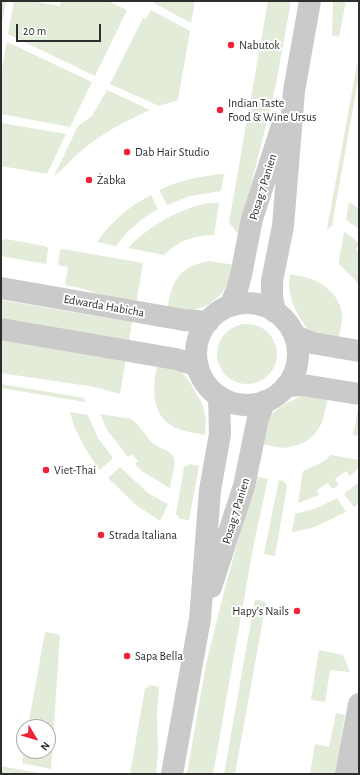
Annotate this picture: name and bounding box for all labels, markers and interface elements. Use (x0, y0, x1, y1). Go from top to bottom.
scale bar (18, 16, 103, 42)
text: 20 m (23, 25, 46, 37)
place label: Nabutok (239, 38, 280, 52)
marker: Nabutok (226, 40, 236, 50)
place label: Indian Taste Food & Wine Ursus (228, 96, 317, 124)
marker: Indian Taste Food & Wine Ursus (215, 105, 225, 115)
place label: Dab Hair Studio (135, 145, 209, 159)
marker: Dab Hair Studio (122, 147, 132, 157)
street label: Posag 7 Panien (246, 152, 280, 222)
place label: Żabka (97, 173, 126, 187)
marker: Żabka (84, 175, 94, 185)
street label: Edwarda Habicha (63, 292, 145, 320)
place label: Viet-Thai (54, 463, 96, 477)
marker: Viet-Thai (41, 465, 51, 475)
street label: Posag 7 Panien (219, 476, 253, 546)
place label: Strada Italiana (109, 528, 177, 542)
marker: Strada Italiana (96, 530, 106, 540)
place label: Hapy’s Nails (232, 604, 289, 618)
marker: Hapy’s Nails (292, 606, 302, 616)
place label: Sapa Bella (135, 649, 183, 663)
marker: Sapa Bella (122, 651, 132, 661)
north arrow (16, 719, 56, 759)
text: N (38, 740, 52, 752)

